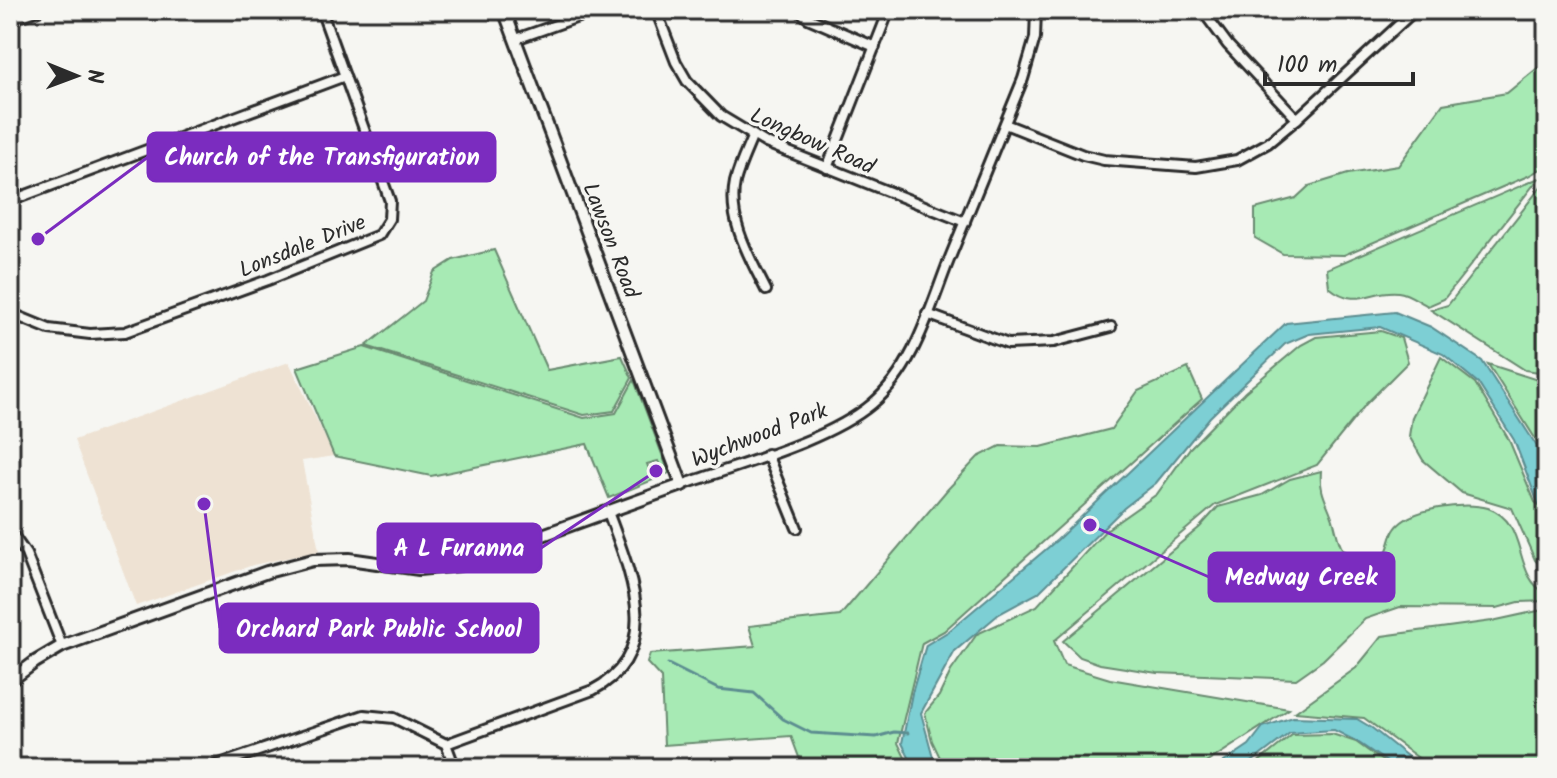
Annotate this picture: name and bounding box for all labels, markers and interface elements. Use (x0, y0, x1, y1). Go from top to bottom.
north arrow (36, 36, 116, 116)
scale bar (1265, 36, 1413, 86)
text: 100 m (1277, 46, 1337, 85)
text: N (76, 69, 111, 84)
street label: Longbow Road (744, 99, 881, 186)
callout: Church of the Transfiguration (148, 133, 495, 181)
text: Church of the Transfiguration (164, 139, 480, 178)
street label: Lawson Road (572, 178, 648, 305)
street label: Lonsdale Drive (234, 206, 372, 289)
street label: Wychwood Park (687, 394, 834, 478)
callout: A L Furanna (378, 524, 541, 572)
text: A L Furanna (393, 530, 525, 569)
callout: Medway Creek (1209, 553, 1394, 601)
text: Medway Creek (1225, 559, 1378, 598)
callout: Orchard Park Public School (220, 604, 538, 652)
text: Orchard Park Public School (236, 611, 523, 650)

